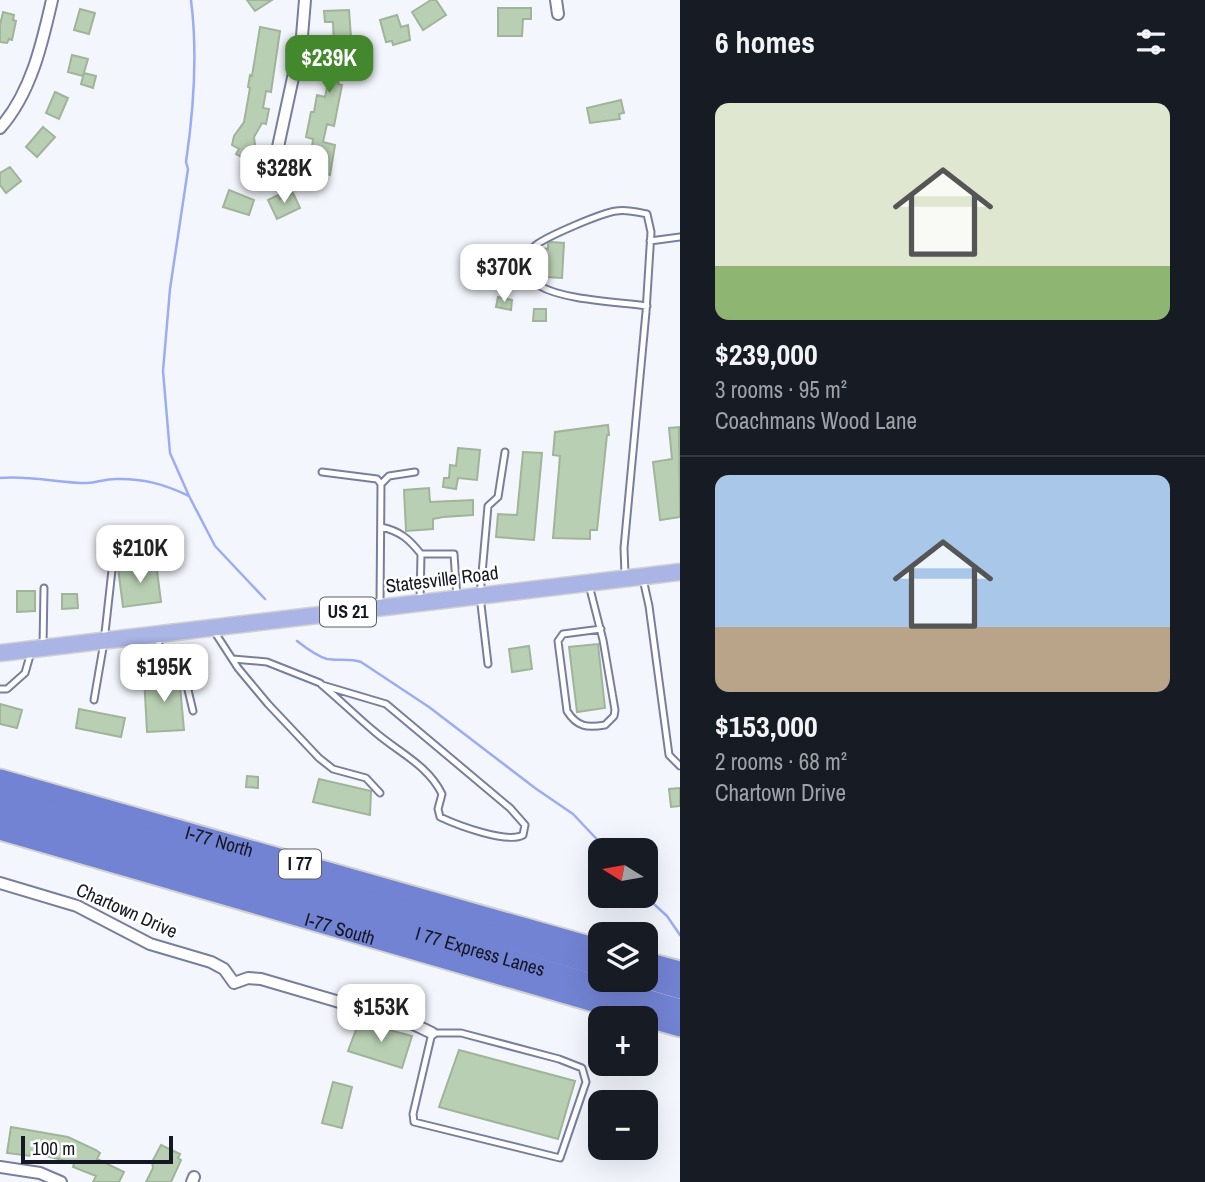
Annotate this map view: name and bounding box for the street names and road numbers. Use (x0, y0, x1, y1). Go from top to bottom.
street label: Statesville Road (384, 559, 500, 599)
road number: US 21 (320, 598, 376, 626)
street label: I-77 North (182, 819, 256, 863)
road number: I 77 (279, 850, 321, 878)
street label: Chartown Drive (72, 876, 182, 944)
street label: I-77 South (302, 906, 378, 951)
street label: I 77 Express Lanes (413, 920, 548, 982)

